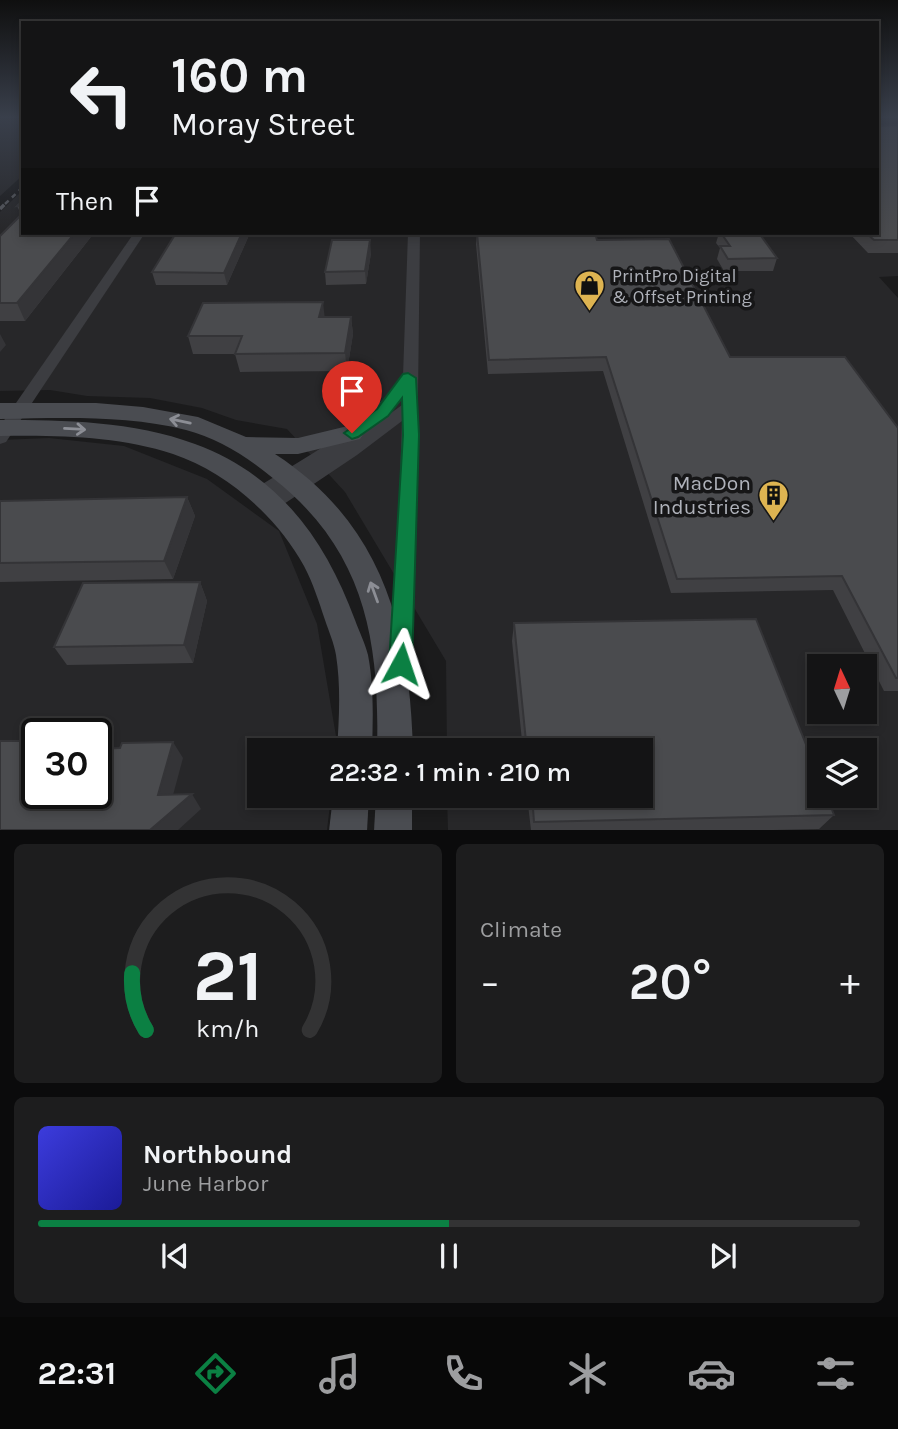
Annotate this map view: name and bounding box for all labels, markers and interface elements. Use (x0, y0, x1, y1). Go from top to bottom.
text: 160 m (171, 47, 308, 104)
icon: left (56, 49, 147, 140)
text: Moray Street (171, 106, 355, 143)
icon: arrive (128, 182, 166, 220)
text: Then (56, 186, 114, 217)
place label: PrintPro Digital & Offset Printing (612, 265, 752, 308)
shop icon: PrintPro Digital & Offset Printing (572, 269, 606, 313)
pin (322, 361, 382, 433)
icon: arrive (333, 372, 371, 410)
one-way arrow (169, 414, 192, 427)
one-way arrow (63, 422, 86, 435)
place label: MacDon Industries (653, 471, 751, 519)
building icon: MacDon Industries (757, 478, 791, 522)
one-way arrow (367, 582, 380, 604)
position arrow (364, 627, 438, 701)
north arrow (807, 654, 877, 724)
map controls (807, 654, 877, 808)
speed limit sign: 30 (21, 718, 112, 809)
button: layers (807, 738, 877, 808)
text: 22:32 · 1 min · 210 m (329, 757, 571, 788)
text: Climate (480, 916, 562, 943)
text: 21 (193, 933, 263, 1018)
text: 20° (629, 951, 711, 1012)
text: − (480, 960, 500, 1005)
text: + (840, 960, 860, 1005)
text: km/h (196, 1013, 260, 1042)
text: Northbound (143, 1139, 292, 1170)
text: June Harbor (143, 1170, 268, 1197)
icon: previous (156, 1237, 194, 1275)
icon: pause (430, 1237, 468, 1275)
icon: next (704, 1237, 742, 1275)
icon: directions (191, 1349, 240, 1398)
icon: music (315, 1349, 364, 1398)
icon: phone (439, 1349, 488, 1398)
icon: climate (563, 1349, 612, 1398)
icon: car (687, 1349, 736, 1398)
icon: filters (811, 1349, 860, 1398)
text: 22:31 (38, 1355, 116, 1392)

